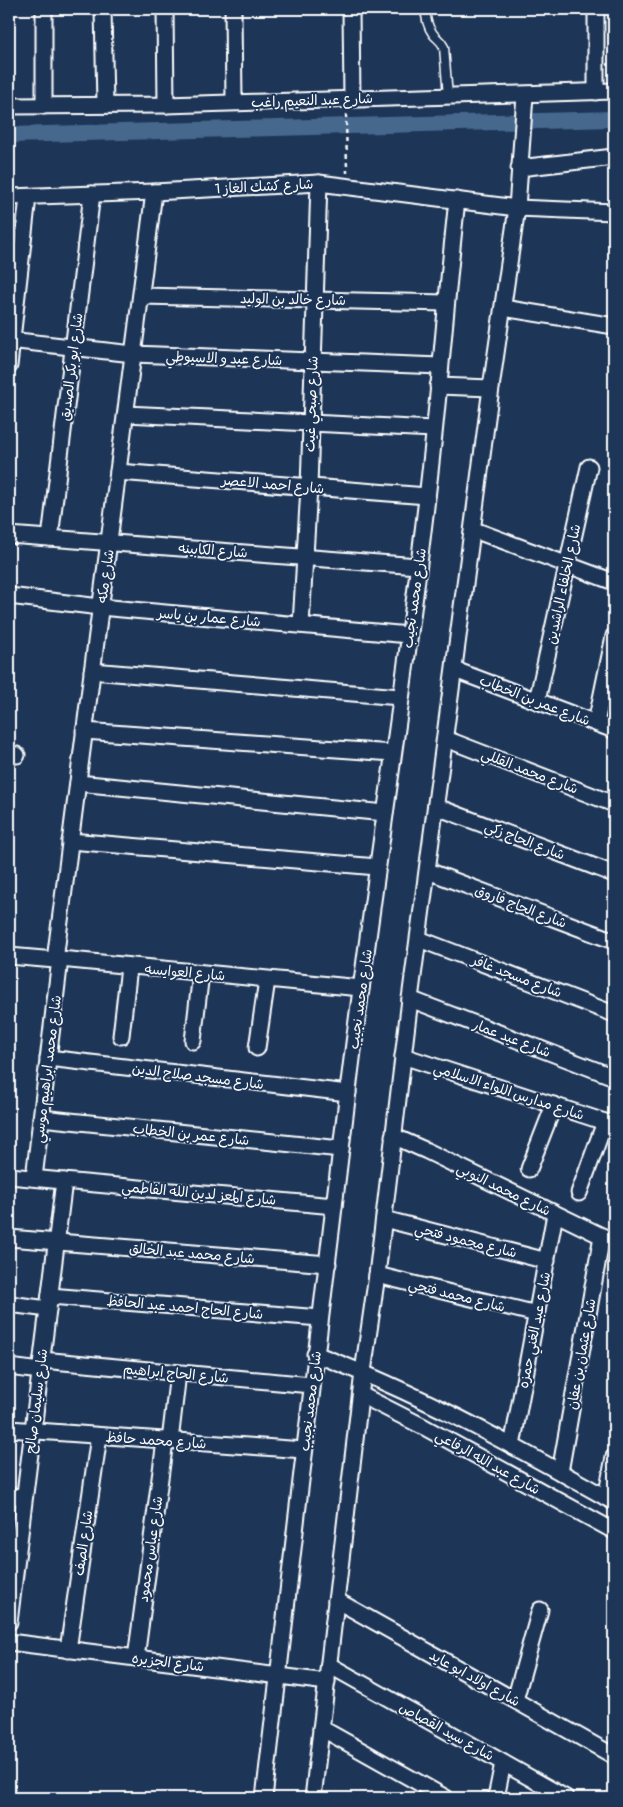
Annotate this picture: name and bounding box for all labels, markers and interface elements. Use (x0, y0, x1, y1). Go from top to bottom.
street label: شارع عبد النعيم راغب (251, 90, 373, 113)
street label: شارع كشك الغاز 1 (214, 175, 314, 199)
street label: شارع خالد بن الوليد (240, 290, 346, 310)
street label: شارع ابو بكر الصديق (56, 312, 88, 422)
street label: شارع عيد و الاسيوطي (165, 348, 283, 373)
street label: شارع صبحي غيث (301, 356, 326, 453)
street label: شارع احمد الاعصر (220, 471, 325, 498)
street label: شارع الخلفاء الراشدين (542, 522, 586, 646)
street label: شارع الكابينه (178, 540, 248, 562)
street label: شارع محمد نجيب (399, 547, 431, 649)
street label: شارع مكه (93, 548, 119, 604)
street label: شارع عمار بن ياسر (155, 604, 262, 631)
street label: شارع عمر بن الخطاب (477, 672, 593, 730)
street label: شارع محمد القللي (478, 745, 581, 801)
street label: شارع الحاج زكي (481, 817, 567, 867)
street label: شارع الحاج فاروق (472, 881, 569, 933)
street label: شارع محمد نجيب (345, 948, 377, 1050)
street label: شارع مسجد غافر (468, 951, 564, 1002)
street label: شارع العوايسه (144, 961, 226, 985)
street label: شارع محمد ابراهيم موسي (30, 994, 69, 1144)
street label: شارع عيد عمار (469, 1015, 553, 1062)
street label: شارع مدارس اللواء الاسلامي (430, 1059, 586, 1128)
street label: شارع مسجد صلاح الدين (131, 1060, 265, 1094)
street label: شارع عمر بن الخطاب (132, 1120, 250, 1150)
street label: شارع محمد النوبي (452, 1159, 554, 1223)
street label: شارع المعز لدين الله الفاطمي (121, 1178, 277, 1213)
street label: شارع محمود فتحي (412, 1220, 519, 1265)
street label: شارع محمد عبد الخالق (128, 1240, 255, 1268)
street label: شارع عبد الغني حمزه (515, 1270, 558, 1391)
street label: شارع محمد فتحي (406, 1275, 507, 1320)
street label: شارع الحاج احمد عبد الحافظ (106, 1292, 264, 1324)
street label: شارع عثمان بن عفان (563, 1297, 601, 1411)
street label: شارع سليمان صالح (22, 1348, 52, 1455)
street label: شارع محمد نجيب (296, 1350, 326, 1452)
street label: شارع الحاج ابراهيم (122, 1360, 229, 1389)
street label: شارع عبد الله الرفاعي (431, 1427, 543, 1502)
street label: شارع محمد حافظ (105, 1429, 207, 1453)
street label: شارع عباس محمود (135, 1495, 167, 1603)
street label: شارع الصف (70, 1509, 97, 1577)
street label: شارع اولاد ابو عايد (426, 1646, 523, 1711)
street label: شارع الجزيره (131, 1650, 205, 1676)
street label: شارع سيد القصاص (396, 1698, 497, 1765)

